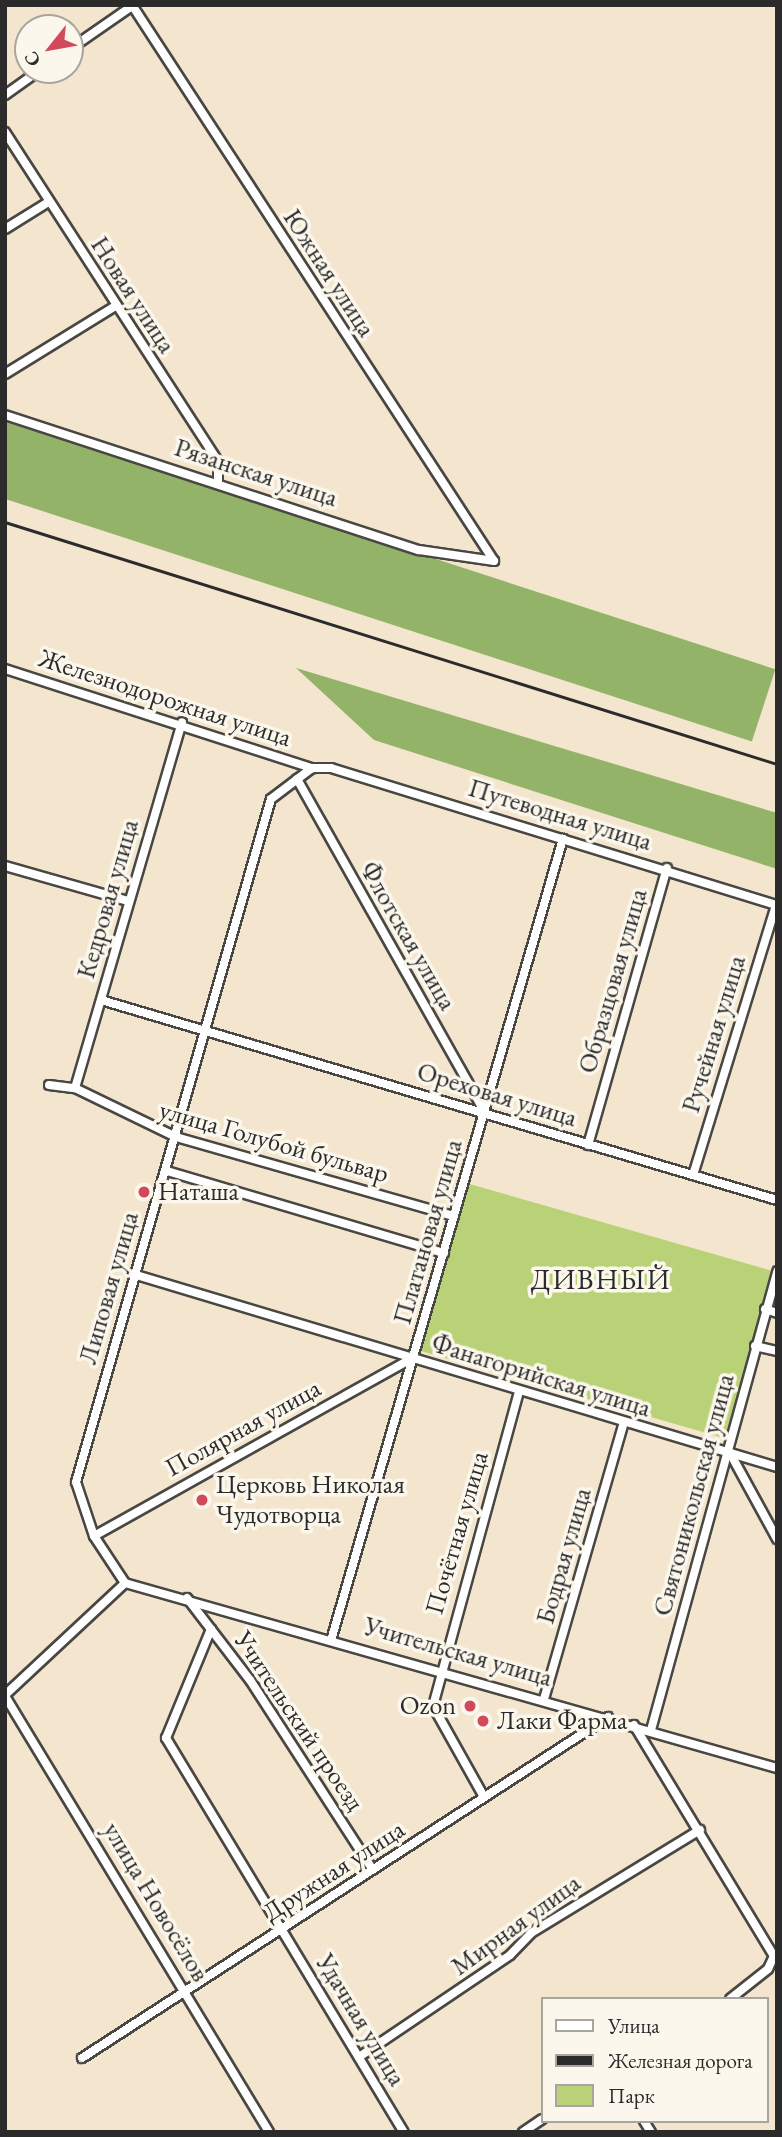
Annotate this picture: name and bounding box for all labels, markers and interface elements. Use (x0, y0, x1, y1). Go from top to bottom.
north arrow (14, 14, 84, 84)
text: С (18, 47, 46, 71)
street label: Южная улица (276, 203, 382, 343)
street label: Новая улица (84, 231, 182, 359)
street label: Рязанская улица (171, 432, 341, 514)
street label: Железнодорожная улица (35, 642, 295, 754)
street label: Путеводная улица (464, 772, 656, 858)
street label: Кедровая улица (70, 816, 146, 982)
street label: Флотская улица (353, 856, 463, 1016)
street label: Образцовая улица (572, 885, 654, 1077)
street label: Ручейная улица (675, 952, 753, 1116)
street label: Ореховая улица (413, 1056, 581, 1134)
street label: улица Голубой бульвар (156, 1094, 392, 1190)
street label: Платановая улица (387, 1136, 469, 1328)
place label: Наташа (158, 1176, 239, 1208)
marker: Наташа (136, 1184, 152, 1200)
street label: Липовая улица (72, 1208, 146, 1368)
district label: ДИВНЫЙ (532, 1262, 670, 1296)
street label: Фанагорийская улица (428, 1328, 654, 1424)
street label: Святоникольская улица (647, 1371, 741, 1619)
street label: Полярная улица (160, 1372, 326, 1484)
street label: Почётная улица (419, 1448, 495, 1618)
place label: Церковь Николая Чудотворца (216, 1469, 405, 1530)
street label: Бодрая улица (530, 1484, 598, 1628)
marker: Церковь Николая Чудотворца (194, 1492, 210, 1508)
street label: Учительская улица (360, 1610, 556, 1694)
street label: Учительский проезд (227, 1625, 371, 1817)
place label: Ozon (400, 1690, 456, 1722)
marker: Ozon (462, 1698, 478, 1714)
place label: Лаки Фарма (497, 1705, 627, 1737)
marker: Лаки Фарма (475, 1713, 491, 1729)
street label: Дружная улица (257, 1814, 411, 1928)
street label: улица Новосёлов (96, 1817, 216, 1987)
street label: Мирная улица (445, 1868, 587, 1982)
street label: Удачная улица (309, 1948, 413, 2092)
legend (540, 1997, 768, 2123)
text: Улица (608, 2012, 660, 2039)
text: Железная дорога (608, 2047, 753, 2074)
text: Парк (608, 2082, 655, 2109)

